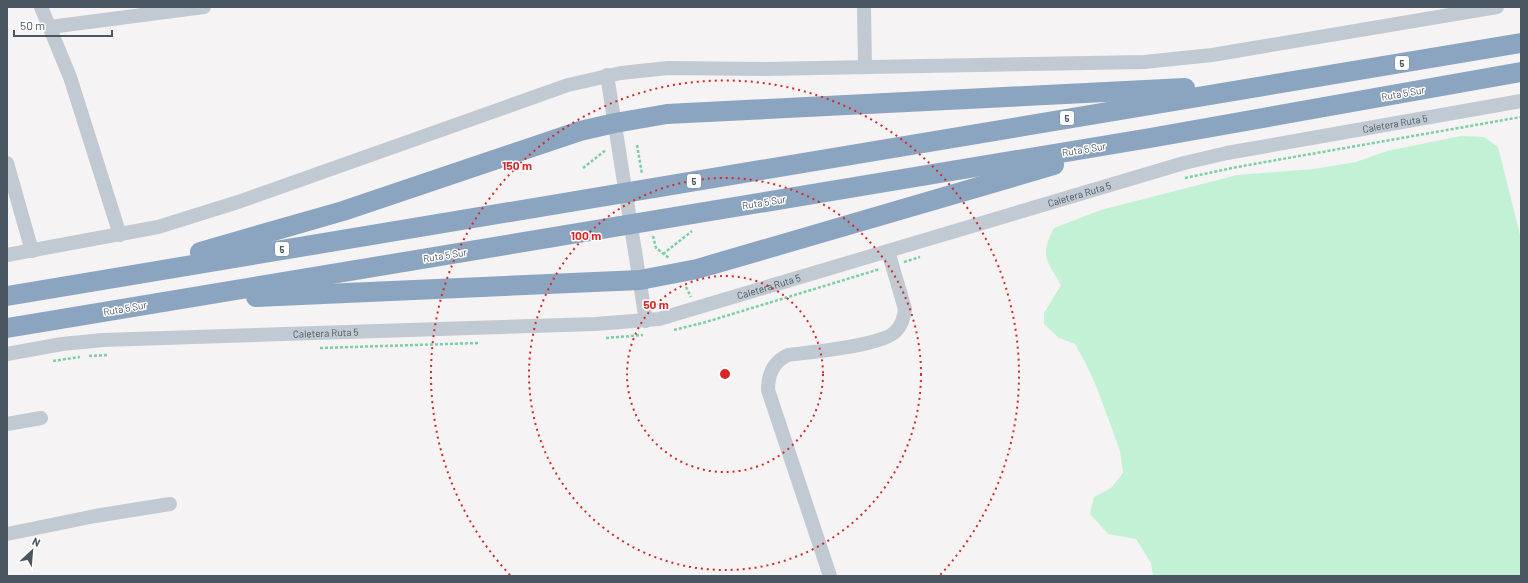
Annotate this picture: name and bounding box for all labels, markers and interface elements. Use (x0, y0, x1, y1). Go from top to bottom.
scale bar (14, 12, 112, 38)
text: 50 m (20, 18, 45, 32)
road number: 5 (1395, 56, 1409, 70)
street label: Ruta 5 Sur (1380, 83, 1426, 103)
road number: 5 (1060, 111, 1074, 125)
street label: Caletera Ruta 5 (1362, 112, 1428, 135)
street label: Ruta 5 Sur (1061, 140, 1107, 158)
text: 150 m (502, 158, 532, 172)
road number: 5 (687, 174, 701, 188)
street label: Caletera Ruta 5 (1046, 179, 1112, 209)
street label: Ruta 5 Sur (741, 193, 787, 211)
text: 100 m (571, 228, 601, 242)
road number: 5 (275, 242, 289, 256)
street label: Ruta 5 Sur (422, 246, 468, 264)
street label: Caletera Ruta 5 (736, 271, 802, 302)
text: 50 m (643, 297, 669, 311)
street label: Ruta 5 Sur (102, 298, 148, 318)
street label: Caletera Ruta 5 (293, 326, 359, 340)
centre of rings (718, 367, 732, 381)
north arrow (12, 531, 52, 571)
text: N (30, 534, 43, 549)

